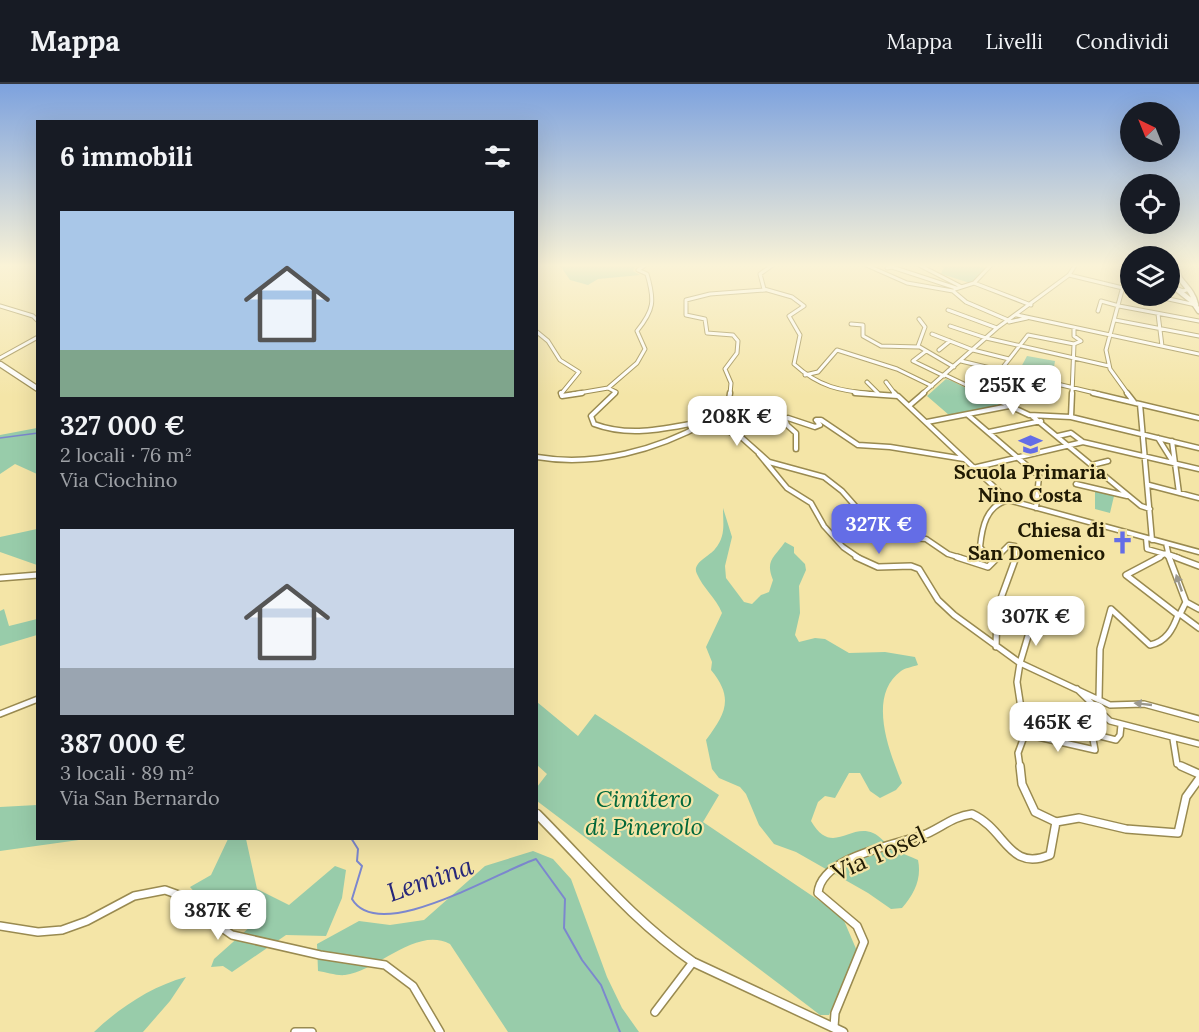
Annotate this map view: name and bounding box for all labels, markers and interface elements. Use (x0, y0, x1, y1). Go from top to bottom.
text: Mappa (30, 23, 120, 59)
text: Mappa (887, 28, 953, 55)
text: Livelli (986, 28, 1043, 55)
text: Condividi (1076, 28, 1169, 55)
north arrow (1120, 102, 1180, 162)
map controls (1120, 102, 1180, 306)
text: 6 immobili (60, 140, 193, 173)
icon: filters (481, 140, 514, 173)
button: locate (1120, 174, 1180, 234)
button: layers (1120, 246, 1180, 306)
icon: home (233, 250, 341, 358)
pin: 255K € (964, 365, 1062, 416)
text: 255K € (979, 372, 1047, 397)
pin: 208K € (688, 396, 786, 447)
text: 208K € (702, 403, 772, 428)
text: 327 000 € (60, 409, 185, 442)
school or university icon: Scuola Primaria Nino Costa (1017, 431, 1043, 457)
text: 2 locali · 76 m² (60, 442, 192, 467)
place label: Scuola Primaria Nino Costa (954, 459, 1107, 507)
text: Via Ciochino (60, 467, 177, 492)
pin: 327K € (830, 504, 928, 555)
text: 327K € (846, 511, 912, 536)
place label: Chiesa di San Domenico (968, 517, 1105, 565)
church icon: Chiesa di San Domenico (1110, 529, 1136, 555)
icon: home (233, 568, 341, 676)
one-way arrow (1174, 574, 1183, 592)
pin: 307K € (987, 596, 1085, 647)
text: 307K € (1002, 603, 1070, 628)
one-way arrow (1133, 699, 1152, 709)
pin: 465K € (1009, 702, 1107, 753)
text: 465K € (1024, 709, 1092, 734)
text: 387 000 € (60, 727, 186, 760)
text: 3 locali · 89 m² (60, 760, 195, 785)
park label: Cimitero di Pinerolo (585, 783, 703, 842)
text: Via San Bernardo (60, 785, 220, 810)
street label: Via Tosel (826, 819, 931, 888)
water label: Lemina (382, 848, 478, 909)
pin: 387K € (169, 890, 267, 941)
text: 387K € (184, 897, 252, 922)

